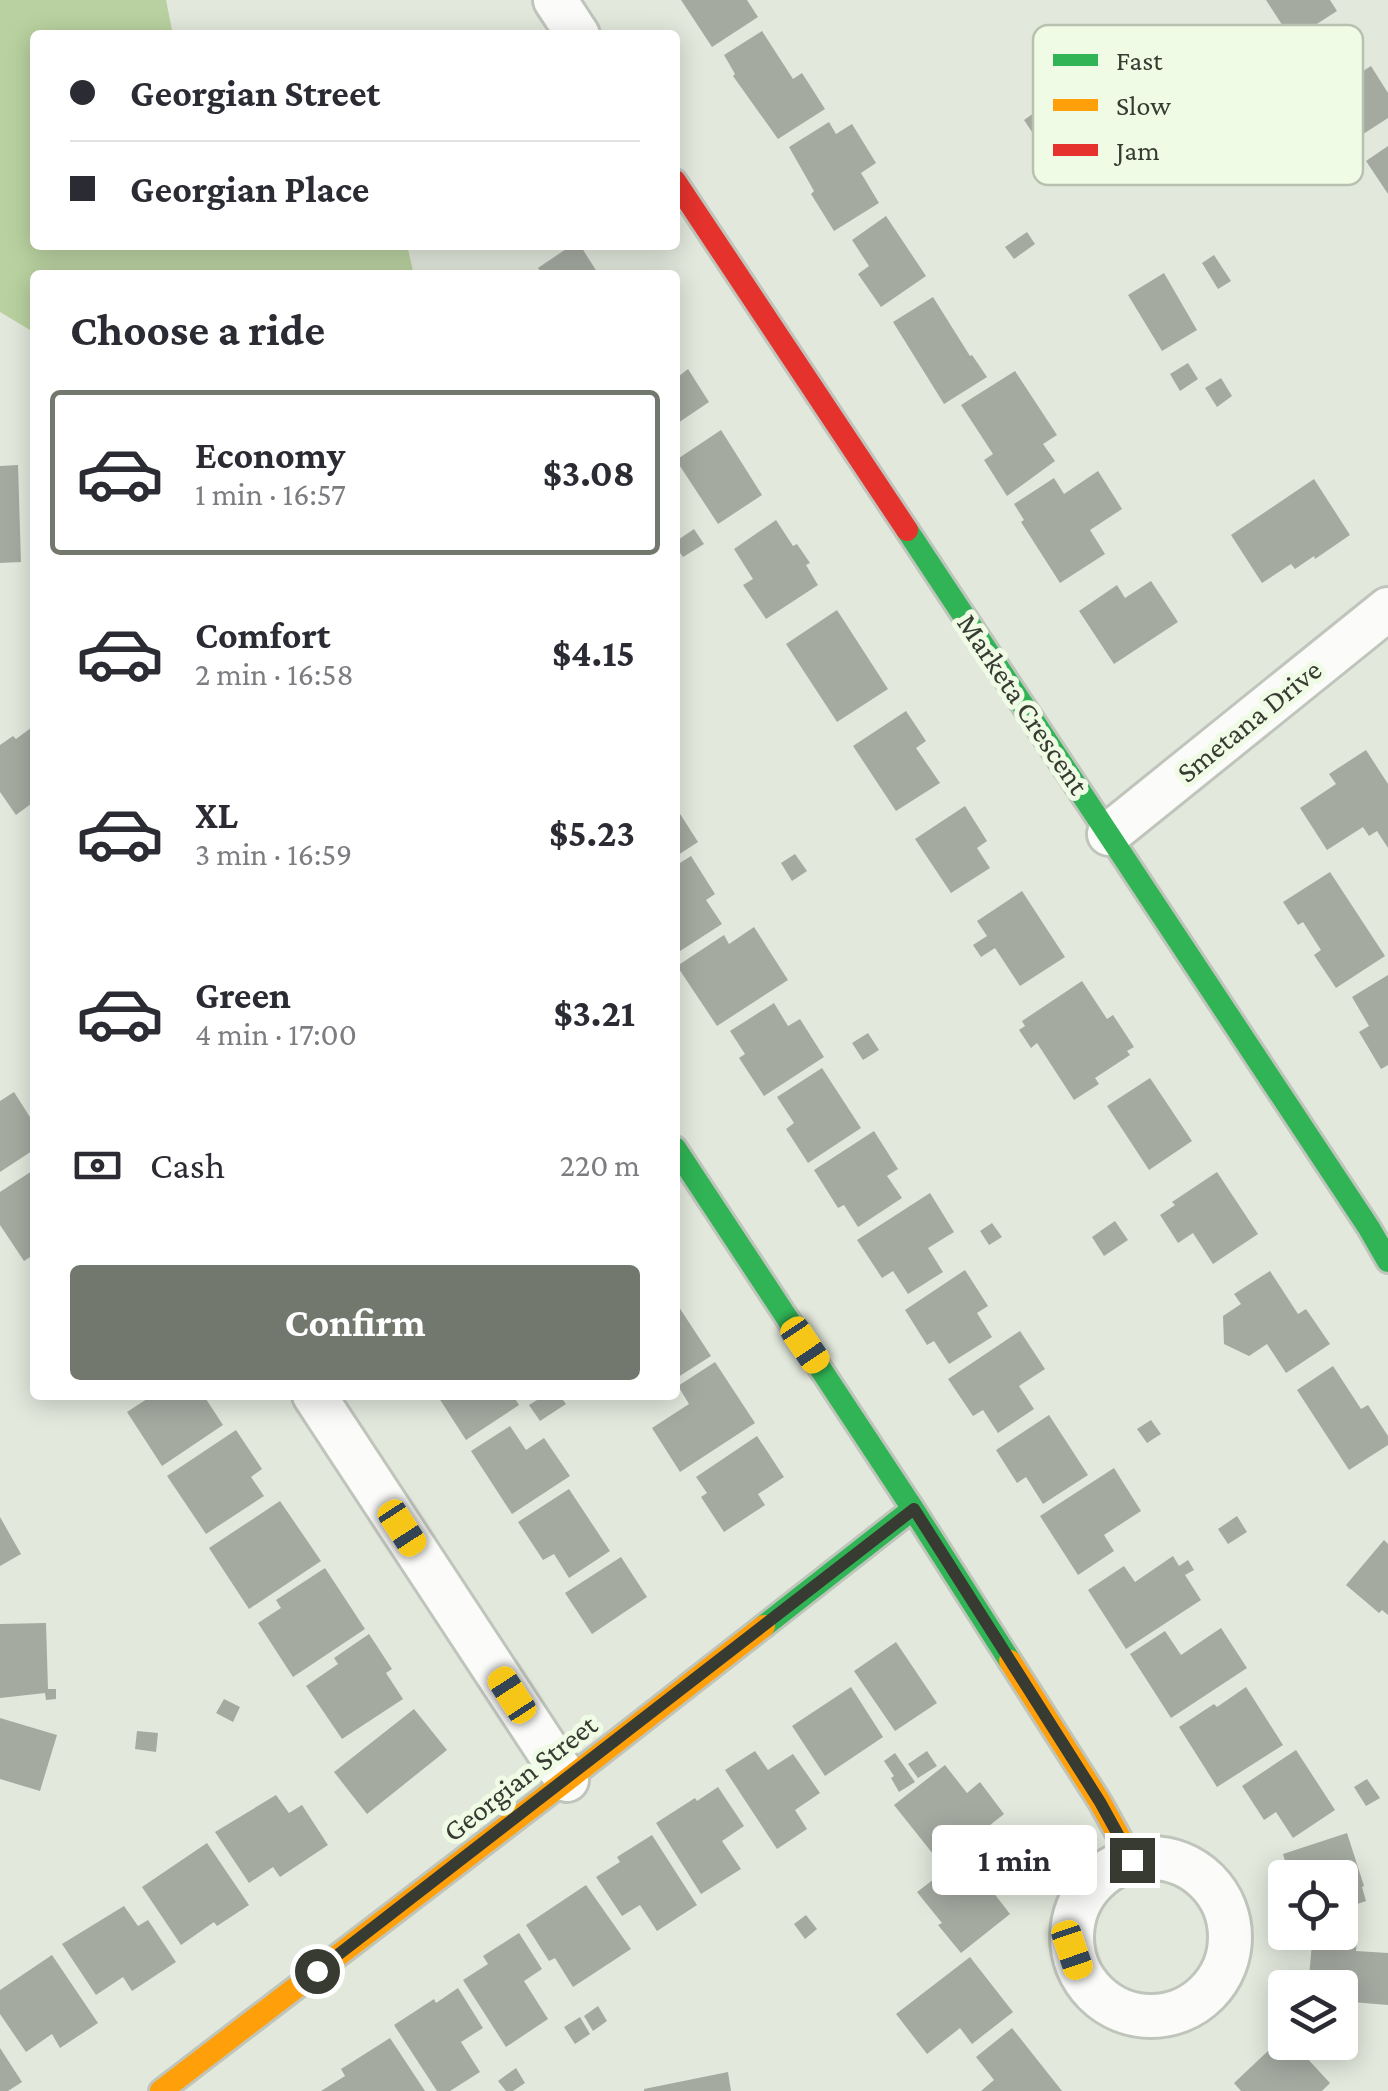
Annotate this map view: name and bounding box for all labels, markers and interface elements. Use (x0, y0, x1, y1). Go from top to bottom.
legend (1033, 25, 1363, 185)
text: Fast (1116, 45, 1163, 76)
text: Georgian Street (130, 72, 380, 114)
text: Slow (1116, 90, 1171, 121)
text: Jam (1113, 135, 1160, 166)
text: Georgian Place (130, 168, 370, 210)
text: Choose a ride (70, 305, 325, 355)
icon: car (75, 428, 165, 518)
text: Economy (195, 434, 345, 476)
text: $3.08 (543, 452, 635, 494)
text: 1 min · 16:57 (195, 476, 346, 512)
street label: Marketa Crescent (951, 607, 1096, 801)
icon: car (75, 608, 165, 698)
text: Comfort (195, 614, 331, 656)
text: $4.15 (552, 632, 635, 674)
street label: Smetana Drive (1170, 652, 1327, 789)
text: 2 min · 16:58 (195, 656, 354, 692)
icon: car (75, 788, 165, 878)
text: XL (195, 794, 238, 836)
text: $5.23 (549, 812, 635, 854)
text: 3 min · 16:59 (195, 836, 352, 872)
icon: car (75, 968, 165, 1058)
text: Green (195, 974, 291, 1016)
text: $3.21 (553, 992, 635, 1034)
text: 4 min · 17:00 (195, 1016, 357, 1052)
icon: cash (70, 1138, 125, 1193)
text: Cash (150, 1144, 225, 1186)
text: 220 m (560, 1147, 640, 1183)
button: Confirm (70, 1265, 640, 1380)
car (776, 1312, 834, 1378)
car (373, 1495, 431, 1561)
car (483, 1662, 541, 1728)
street label: Georgian Street (436, 1707, 604, 1848)
callout: 1 min (932, 1825, 1097, 1895)
route end (1110, 1838, 1155, 1883)
text: 1 min (978, 1842, 1051, 1878)
map controls (1268, 1860, 1358, 2060)
button: locate (1268, 1860, 1358, 1950)
car (1048, 1917, 1096, 1983)
route start (295, 1949, 340, 1994)
button: layers (1268, 1970, 1358, 2060)

